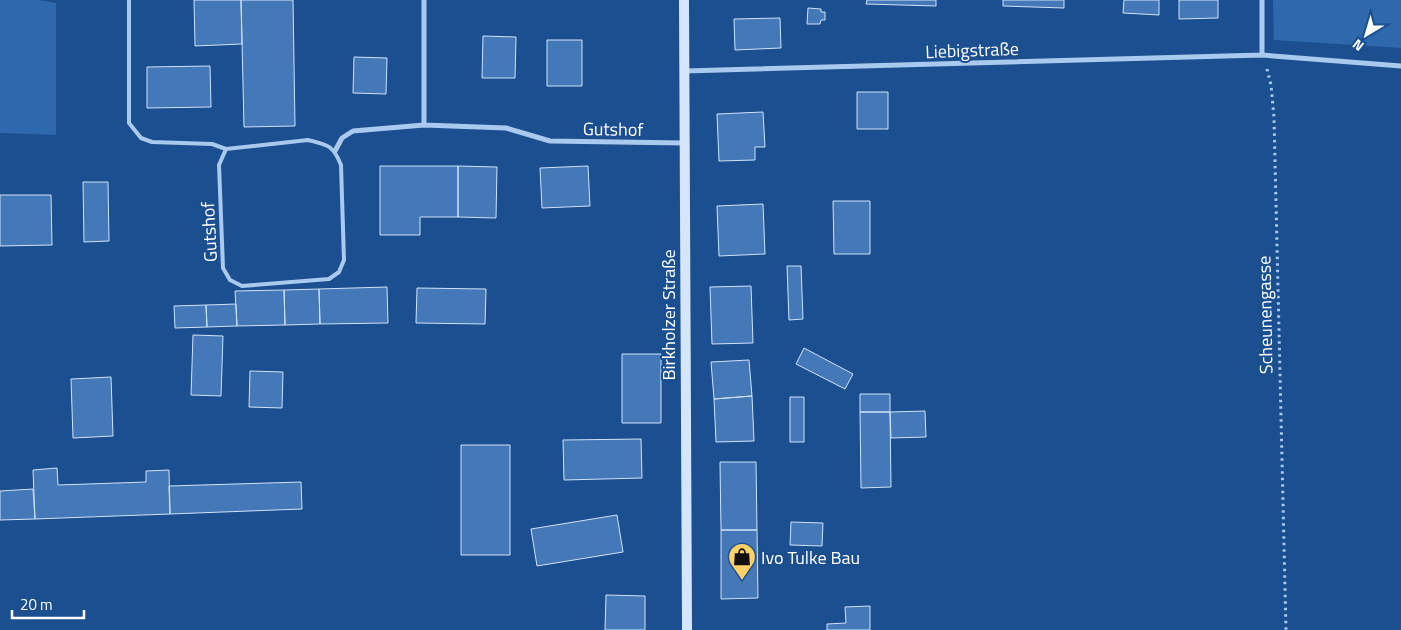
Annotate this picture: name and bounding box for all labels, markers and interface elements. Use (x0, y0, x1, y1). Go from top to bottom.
north arrow (1341, 10, 1391, 60)
text: N (1347, 34, 1368, 57)
street label: Liebigstraße (925, 35, 1019, 65)
street label: Gutshof (583, 115, 644, 143)
street label: Gutshof (194, 201, 224, 263)
street label: Birkholzer Straße (655, 249, 682, 381)
street label: Scheunengasse (1250, 256, 1280, 374)
shop icon: Ivo Tulke Bau (727, 542, 757, 581)
place label: Ivo Tulke Bau (761, 544, 860, 571)
scale bar (12, 588, 85, 620)
text: 20 m (20, 593, 53, 616)

